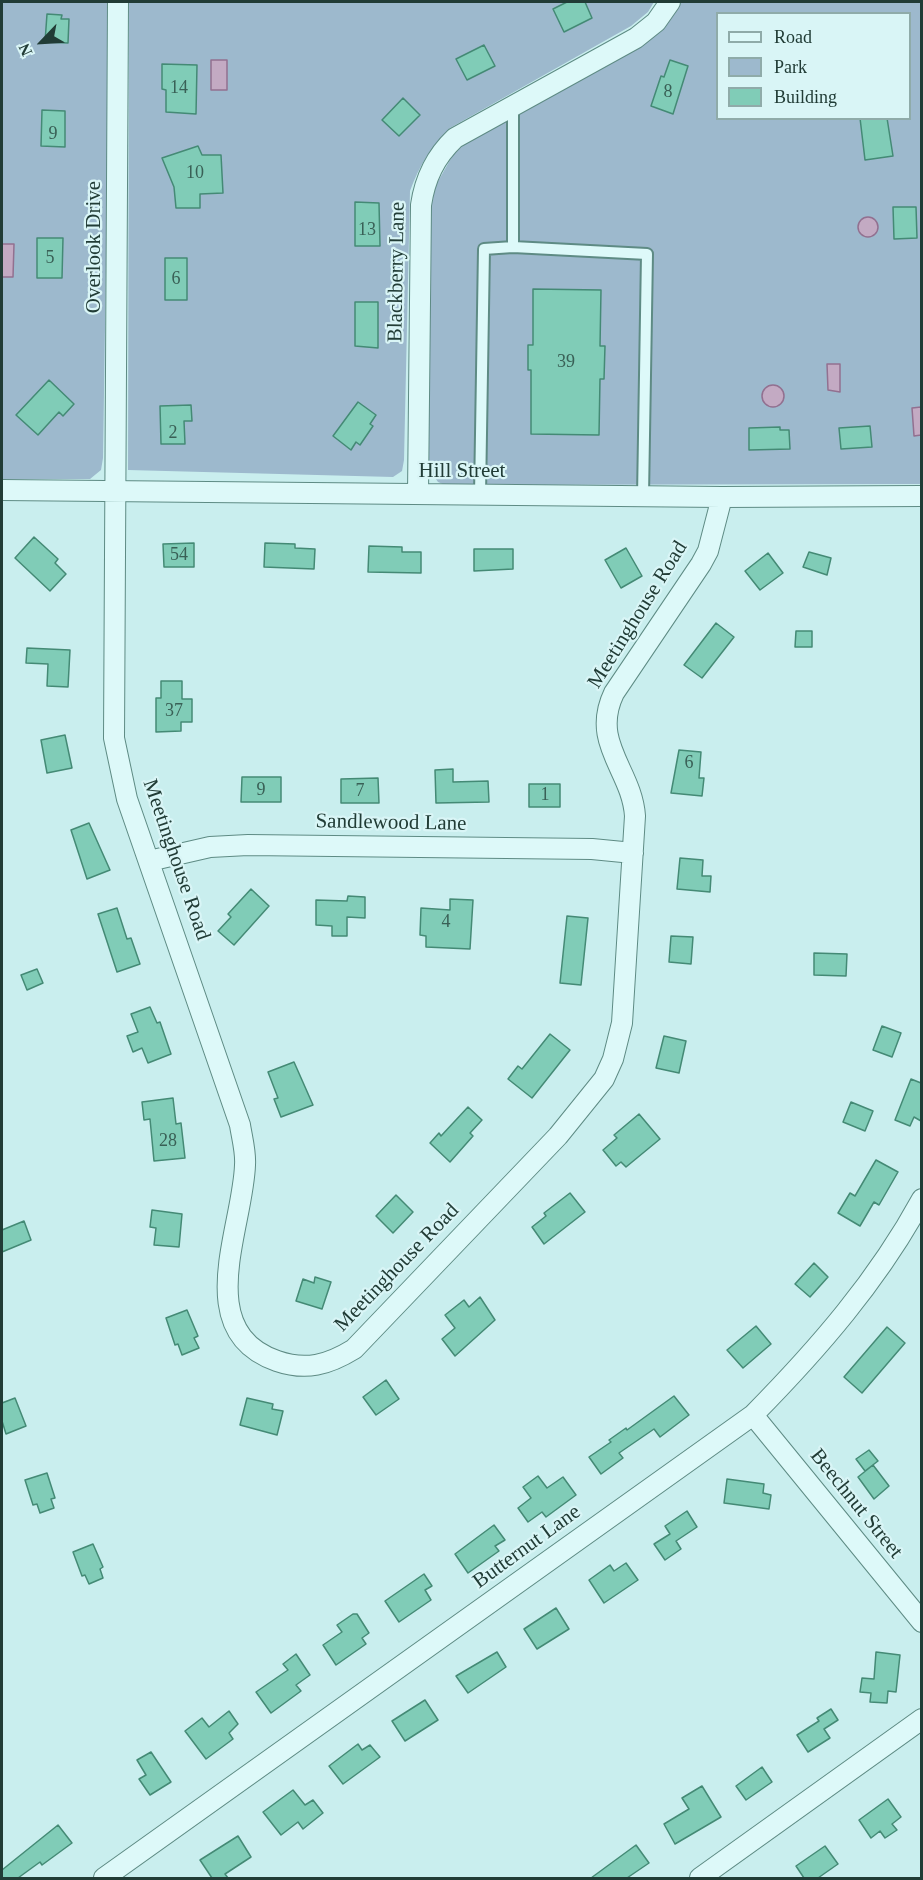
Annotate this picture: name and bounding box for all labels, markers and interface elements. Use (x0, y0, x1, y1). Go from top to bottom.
north arrow (12, 12, 72, 72)
legend (716, 12, 911, 120)
text: Road (774, 27, 812, 47)
text: N (15, 41, 35, 59)
text: Park (774, 57, 807, 77)
house number: 14 (170, 77, 188, 99)
house number: 8 (664, 81, 672, 103)
text: Building (774, 87, 837, 107)
house number: 9 (48, 123, 58, 145)
house number: 10 (186, 162, 204, 184)
street label: Overlook Drive (81, 181, 107, 313)
street label: Blackberry Lane (383, 202, 411, 342)
house number: 13 (358, 219, 376, 241)
house number: 5 (46, 247, 54, 269)
house number: 6 (172, 268, 180, 290)
house number: 39 (557, 351, 575, 373)
house number: 2 (168, 422, 178, 444)
street label: Hill Street (419, 458, 505, 484)
street label: Meetinghouse Road (583, 537, 693, 693)
house number: 54 (170, 544, 188, 566)
house number: 37 (165, 700, 183, 722)
house number: 6 (684, 752, 694, 774)
street label: Meetinghouse Road (137, 776, 215, 944)
house number: 9 (256, 779, 266, 801)
house number: 7 (356, 780, 364, 802)
house number: 1 (540, 784, 550, 806)
street label: Sandlewood Lane (315, 809, 467, 837)
house number: 4 (442, 911, 450, 933)
house number: 28 (159, 1130, 177, 1152)
street label: Meetinghouse Road (329, 1199, 465, 1337)
street label: Beechnut Street (804, 1444, 908, 1564)
street label: Butternut Lane (468, 1500, 586, 1594)

